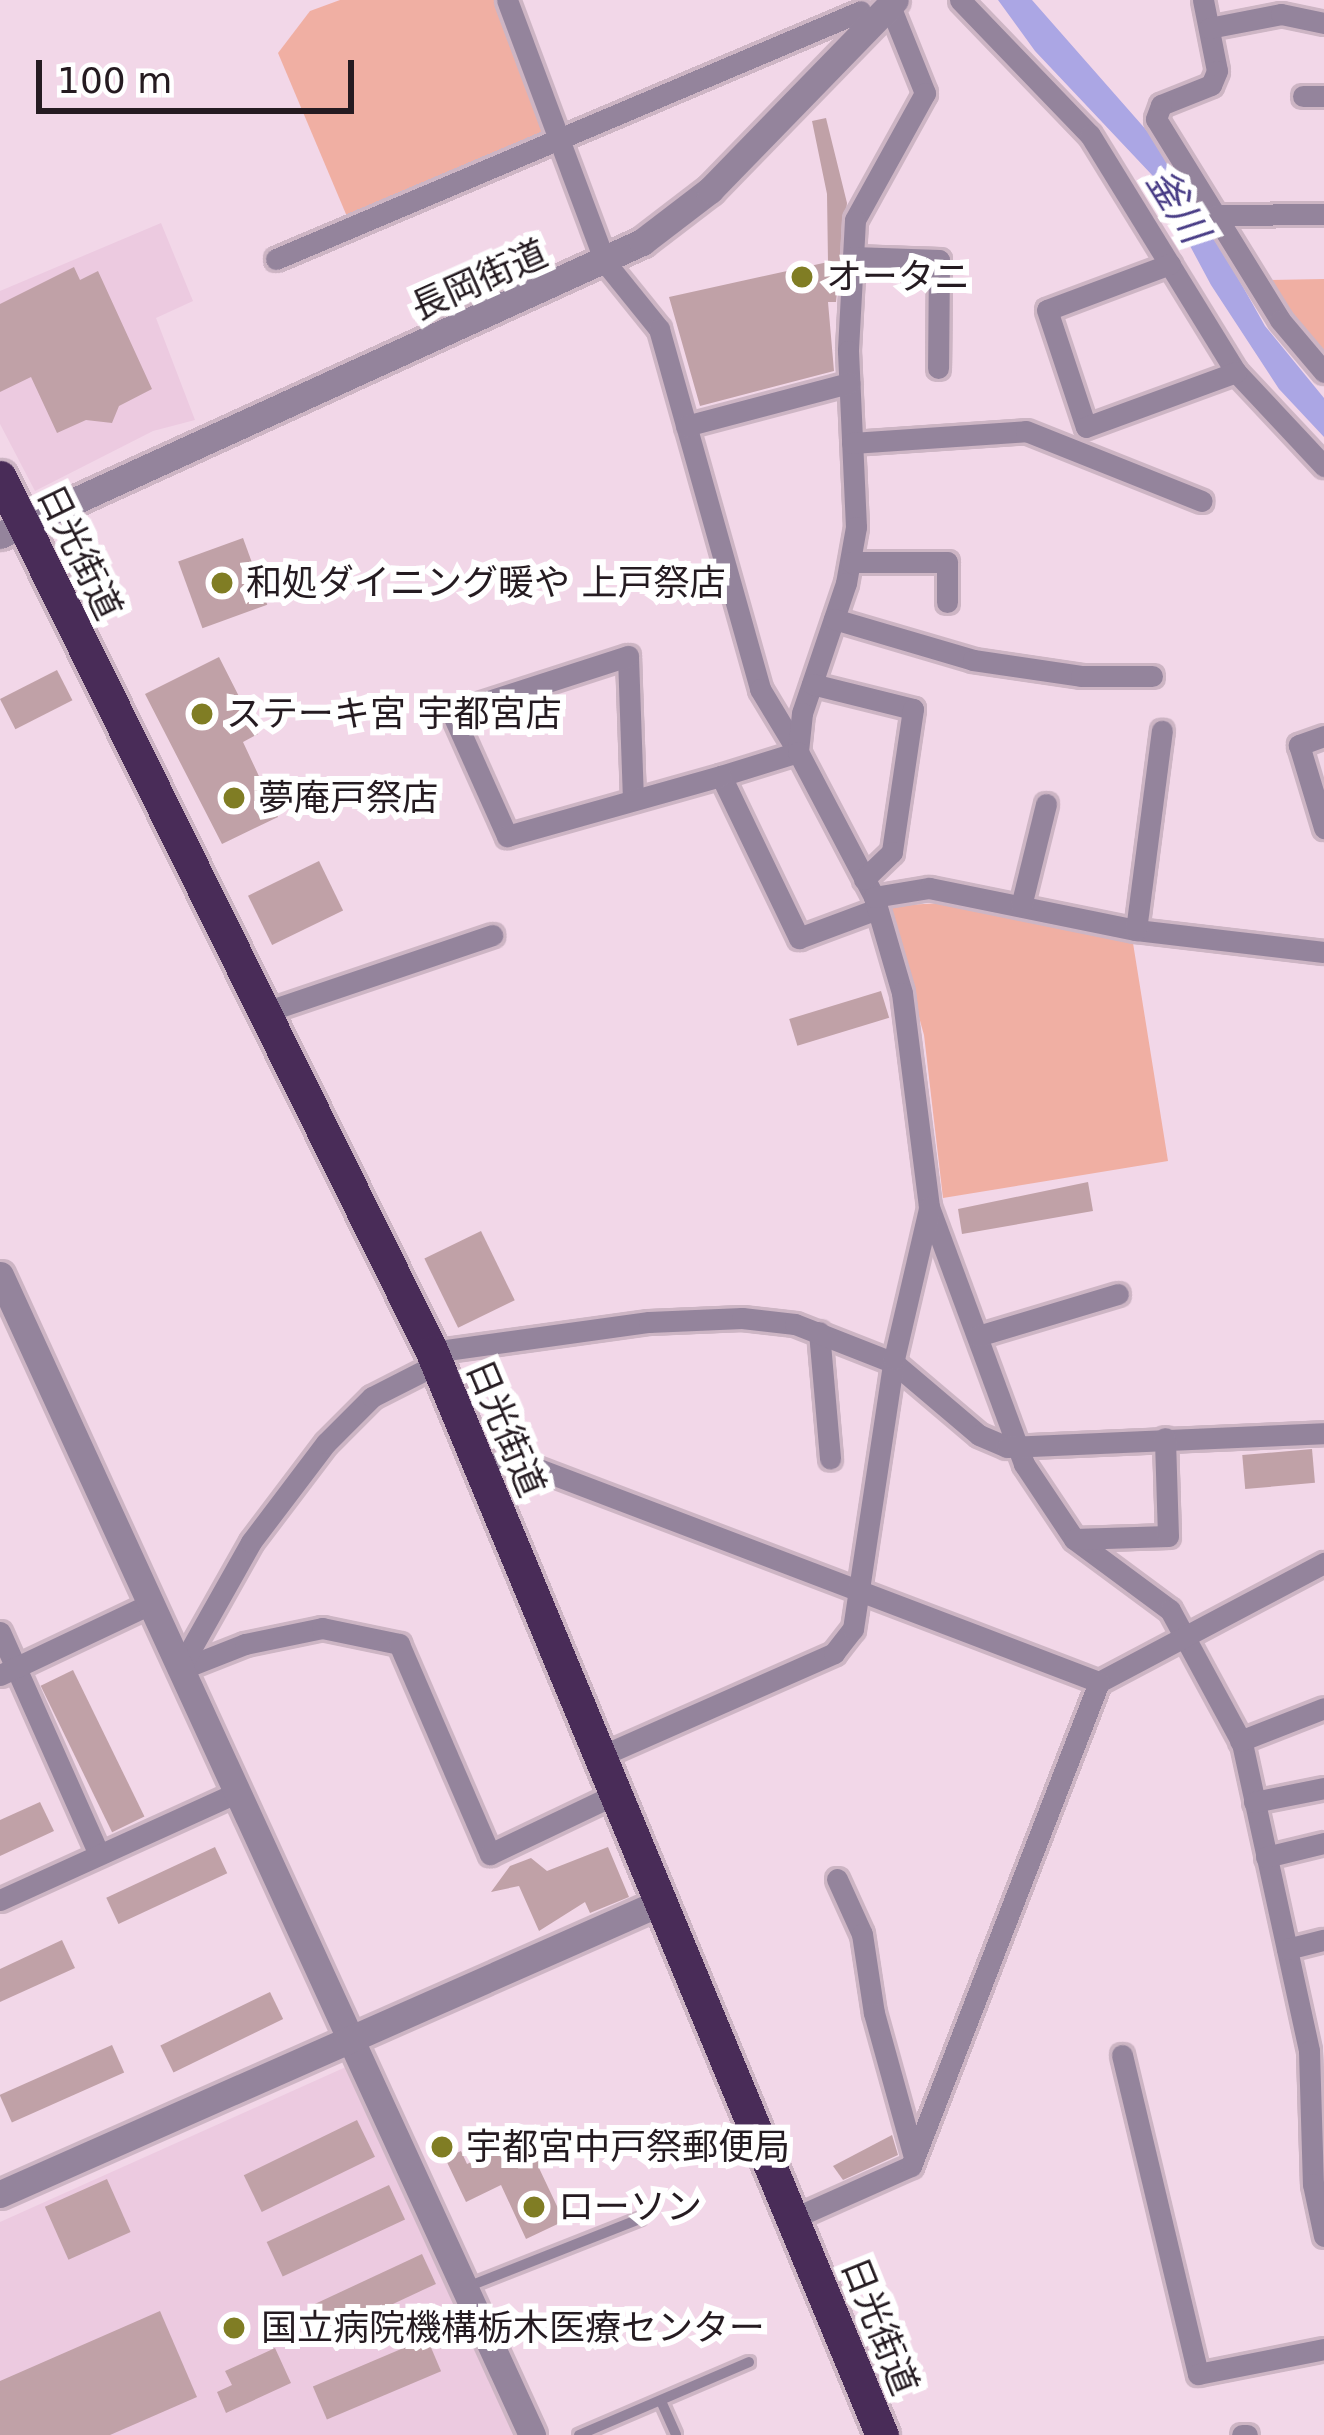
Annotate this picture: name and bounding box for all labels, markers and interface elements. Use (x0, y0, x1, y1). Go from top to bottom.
scale bar (42, 36, 360, 110)
text: 100 m (57, 60, 172, 101)
water label: 釜川 (1136, 161, 1218, 251)
street label: 長岡街道 (404, 231, 554, 329)
place label: オータニ (826, 255, 970, 299)
marker: オータニ (789, 264, 815, 290)
street label: 日光街道 (29, 478, 131, 626)
place label: 和処ダイニング暖や 上戸祭店 (246, 561, 725, 605)
marker: 和処ダイニング暖や 上戸祭店 (209, 570, 235, 596)
place label: ステーキ宮 宇都宮店 (226, 692, 561, 736)
marker: ステーキ宮 宇都宮店 (189, 701, 215, 727)
place label: 夢庵戸祭店 (258, 776, 438, 820)
marker: 夢庵戸祭店 (221, 785, 247, 811)
street label: 日光街道 (458, 1353, 554, 1503)
place label: 宇都宮中戸祭郵便局 (466, 2125, 790, 2169)
marker: 宇都宮中戸祭郵便局 (429, 2134, 455, 2160)
place label: ローソン (558, 2185, 702, 2229)
marker: ローソン (521, 2194, 547, 2220)
street label: 日光街道 (833, 2251, 927, 2401)
place label: 国立病院機構栃木医療センター (261, 2306, 765, 2350)
marker: 国立病院機構栃木医療センター (218, 2312, 250, 2344)

